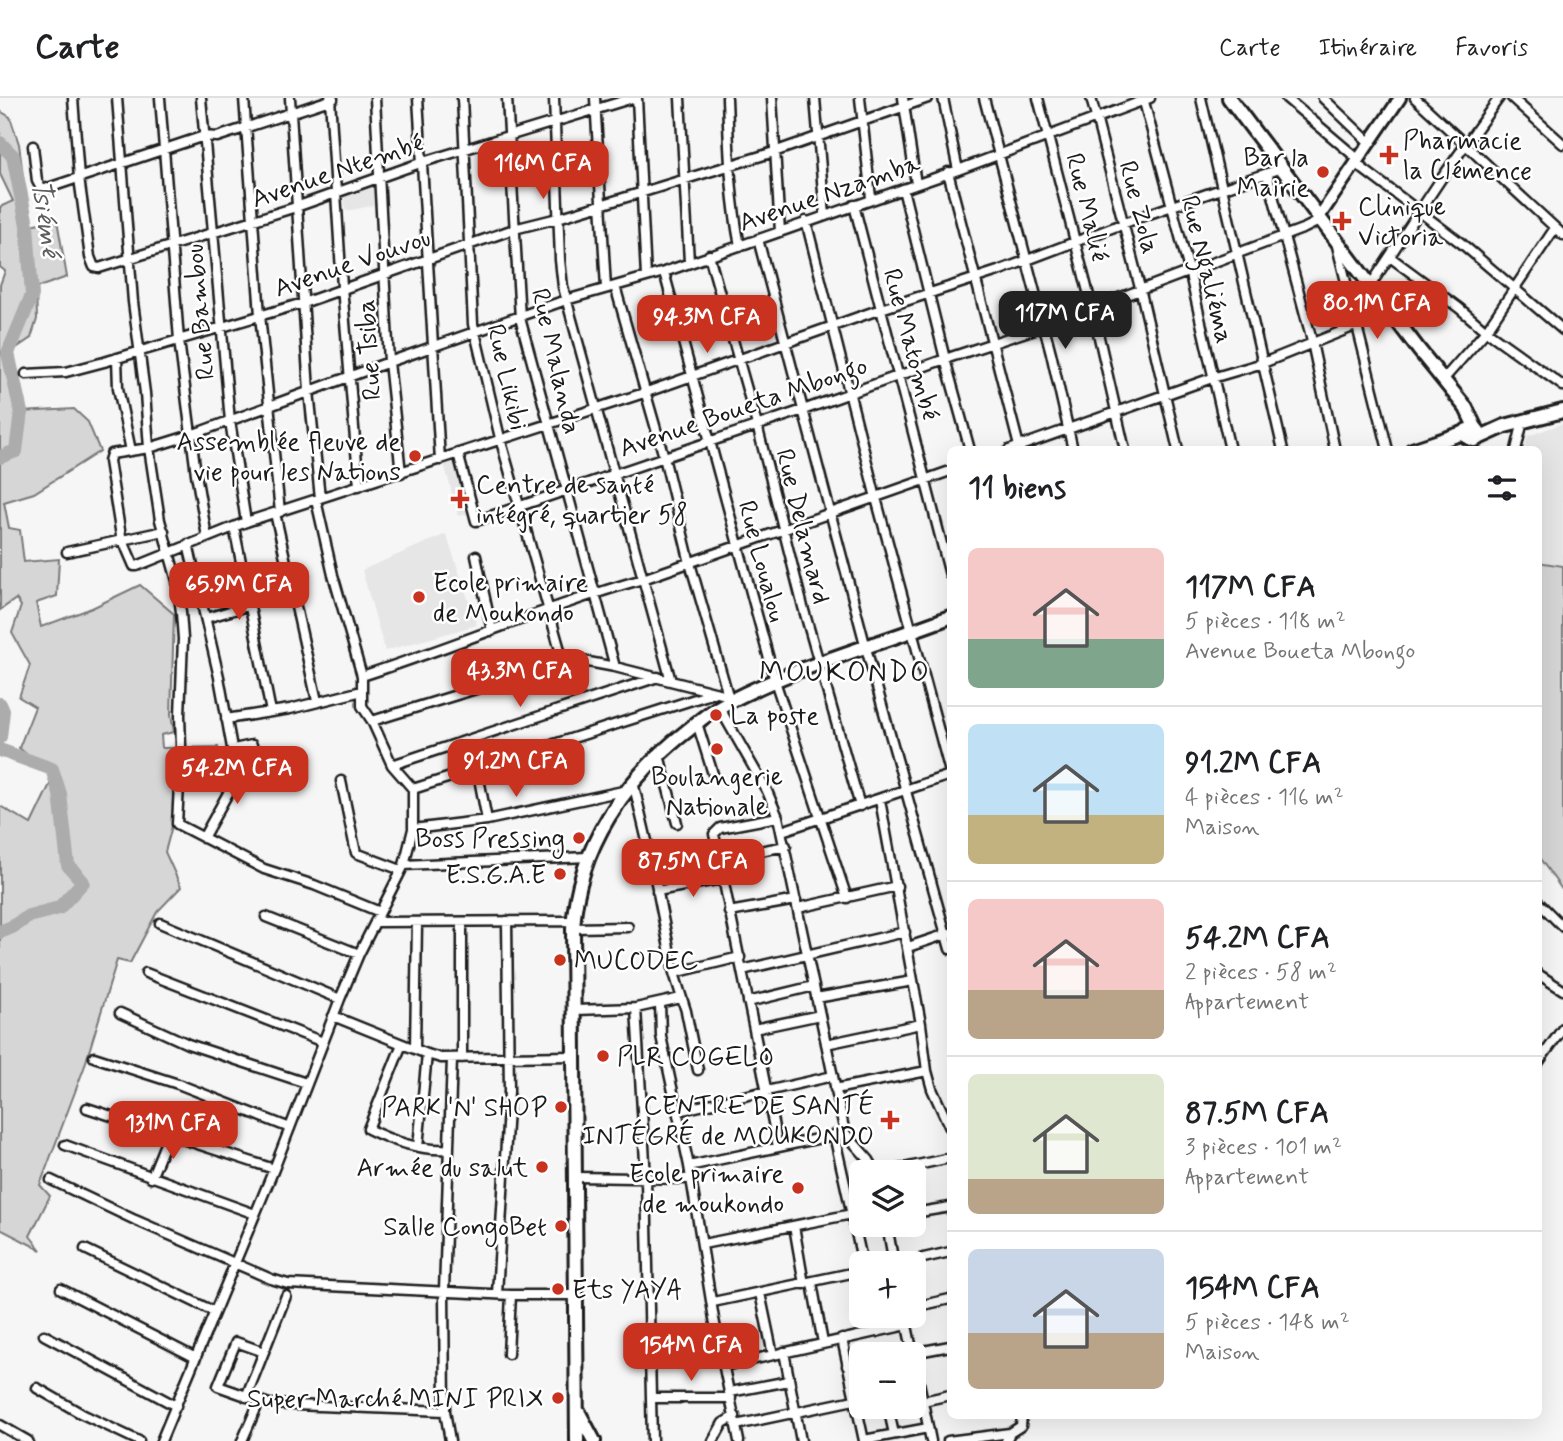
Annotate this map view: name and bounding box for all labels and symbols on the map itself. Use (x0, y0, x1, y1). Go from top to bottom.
place label: Pharmacie la Clémence (1403, 125, 1532, 189)
street label: Avenue Ntembé (247, 127, 428, 217)
pin: 116M CFA (471, 141, 615, 201)
place label: Bar la Mairie (1237, 142, 1309, 206)
street label: Avenue Nzamba (735, 147, 925, 241)
marker: Pharmacie la Clémence (1381, 147, 1397, 163)
street label: Rue Malié (1056, 150, 1116, 265)
street label: Rue Zola (1109, 157, 1167, 258)
marker: Bar la Mairie (1315, 164, 1331, 180)
water label: Tsiémé (21, 177, 69, 263)
place label: Clinique Victoria (1358, 191, 1446, 255)
street label: Rue Ngaliéma (1168, 192, 1241, 348)
marker: Clinique Victoria (1332, 211, 1352, 231)
street label: Avenue Vouvou (270, 221, 435, 307)
street label: Rue Bambou (178, 242, 224, 381)
street label: Rue Matombé (874, 265, 947, 424)
pin: 80.1M CFA (1297, 282, 1457, 341)
street label: Rue Malanda (522, 285, 588, 438)
pin: 117M CFA (993, 292, 1137, 351)
pin: 94.3M CFA (627, 296, 787, 355)
street label: Rue Tsiba (350, 298, 390, 401)
street label: Rue Likibi (477, 321, 535, 434)
street label: Avenue Boueta Mbongo (615, 349, 873, 469)
place label: Assemblée fleuve de vie pour les Nations (177, 426, 401, 490)
street label: Rue Delamard (766, 445, 838, 608)
marker: Assemblée fleuve de vie pour les Nations (407, 448, 423, 464)
place label: Centre de santé intégré, quartier 58 (476, 469, 688, 533)
marker: Centre de santé intégré, quartier 58 (450, 489, 470, 509)
street label: Rue Loualou (729, 497, 794, 626)
pin: 65.9M CFA (159, 562, 319, 622)
place label: Ecole primaire de Moukondo (433, 567, 588, 631)
marker: Ecole primaire de Moukondo (411, 589, 427, 605)
pin: 43.3M CFA (440, 650, 600, 709)
district label: MOUKONDO (759, 655, 931, 692)
place label: La poste (730, 700, 819, 734)
marker: La poste (708, 707, 724, 723)
pin: 91.2M CFA (436, 740, 596, 799)
marker: Boulangerie Nationale (709, 741, 725, 757)
pin: 54.2M CFA (157, 746, 317, 806)
place label: Boulangerie Nationale (651, 761, 783, 825)
place label: Boss Pressing (415, 823, 565, 859)
marker: Boss Pressing (571, 830, 587, 846)
pin: 87.5M CFA (613, 840, 773, 899)
place label: E.S.G.A.E (445, 859, 546, 893)
marker: E.S.G.A.E (552, 866, 568, 882)
place label: MUCODEC (574, 945, 698, 979)
marker: MUCODEC (552, 952, 568, 968)
place label: PLR COGELO (617, 1041, 774, 1075)
marker: PLR COGELO (595, 1048, 611, 1064)
place label: CENTRE DE SANTÉ INTÉGRÉ de MOUKONDO (582, 1088, 874, 1154)
place label: PARK 'N' SHOP (381, 1092, 547, 1126)
marker: PARK 'N' SHOP (553, 1099, 569, 1115)
pin: 131M CFA (101, 1102, 245, 1161)
marker: CENTRE DE SANTÉ INTÉGRÉ de MOUKONDO (880, 1110, 900, 1130)
place label: Armée du salut (357, 1152, 528, 1186)
place label: Ecole primaire de moukondo (629, 1158, 784, 1222)
marker: Armée du salut (534, 1159, 550, 1175)
marker: Ecole primaire de moukondo (790, 1180, 806, 1196)
place label: Salle CongoBet (383, 1211, 547, 1247)
marker: Salle CongoBet (553, 1218, 569, 1234)
place label: Ets YAYA (572, 1274, 682, 1308)
marker: Ets YAYA (550, 1281, 566, 1297)
pin: 154M CFA (619, 1324, 763, 1383)
place label: Super Marché MINI PRIX (247, 1383, 544, 1417)
marker: Super Marché MINI PRIX (550, 1390, 566, 1406)

